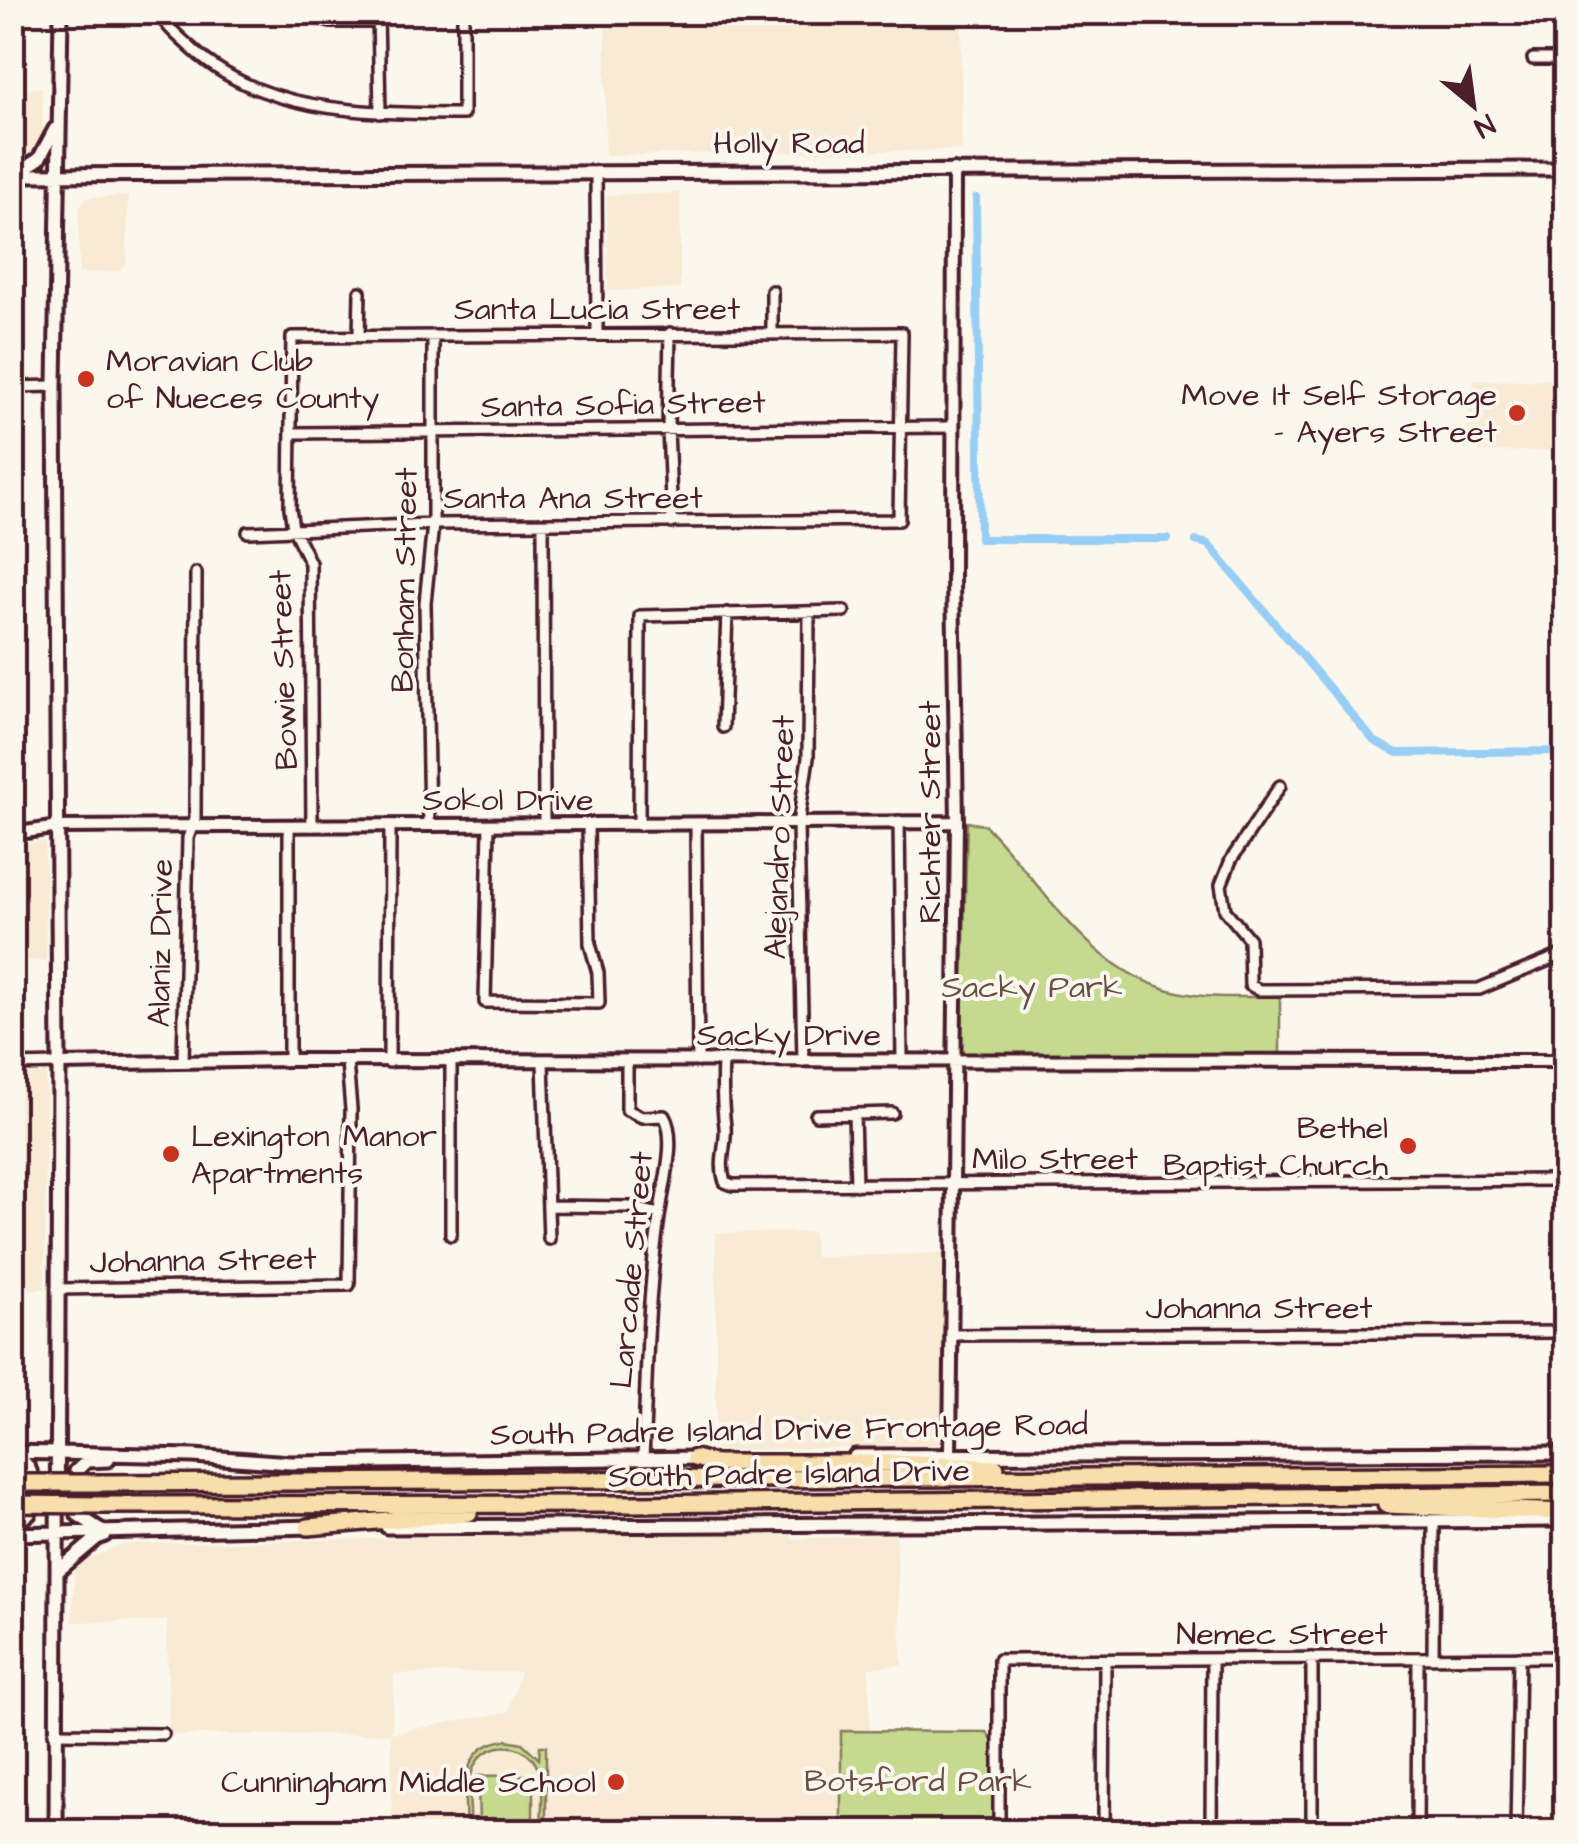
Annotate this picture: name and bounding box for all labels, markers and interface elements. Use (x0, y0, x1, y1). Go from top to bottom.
north arrow (1423, 55, 1523, 155)
text: N (1467, 104, 1502, 147)
street label: Holly Road (713, 121, 865, 166)
street label: Santa Lucia Street (454, 287, 740, 332)
place label: Moravian Club of Nueces County (106, 339, 379, 421)
marker: Moravian Club of Nueces County (75, 368, 97, 390)
place label: Move It Self Storage - Ayers Street (1181, 373, 1497, 455)
street label: Santa Sofia Street (480, 380, 766, 430)
marker: Move It Self Storage - Ayers Street (1506, 402, 1528, 424)
street label: Bonham Street (381, 467, 429, 693)
street label: Santa Ana Street (443, 476, 703, 521)
street label: Bowie Street (258, 569, 310, 771)
street label: Richter Street (908, 700, 953, 924)
street label: Alejandro Street (753, 714, 807, 960)
street label: Sokol Drive (422, 778, 594, 823)
street label: Alaniz Drive (137, 858, 185, 1028)
park label: Sacky Park (941, 965, 1123, 1010)
street label: Sacky Drive (697, 1013, 881, 1058)
place label: Bethel Baptist Church (1163, 1106, 1388, 1188)
place label: Lexington Manor Apartments (191, 1114, 437, 1196)
marker: Bethel Baptist Church (1397, 1135, 1419, 1157)
street label: Milo Street (972, 1137, 1138, 1182)
marker: Lexington Manor Apartments (160, 1143, 182, 1165)
street label: Larcade Street (599, 1149, 665, 1390)
street label: Johanna Street (89, 1237, 317, 1285)
street label: Johanna Street (1146, 1286, 1373, 1331)
street label: South Padre Island Drive Frontage Road (490, 1402, 1088, 1458)
street label: South Padre Island Drive (608, 1448, 970, 1500)
street label: Nemec Street (1176, 1612, 1388, 1657)
park label: Botsford Park (804, 1759, 1032, 1804)
place label: Cunningham Middle School (221, 1760, 596, 1805)
marker: Cunningham Middle School (605, 1771, 627, 1793)

